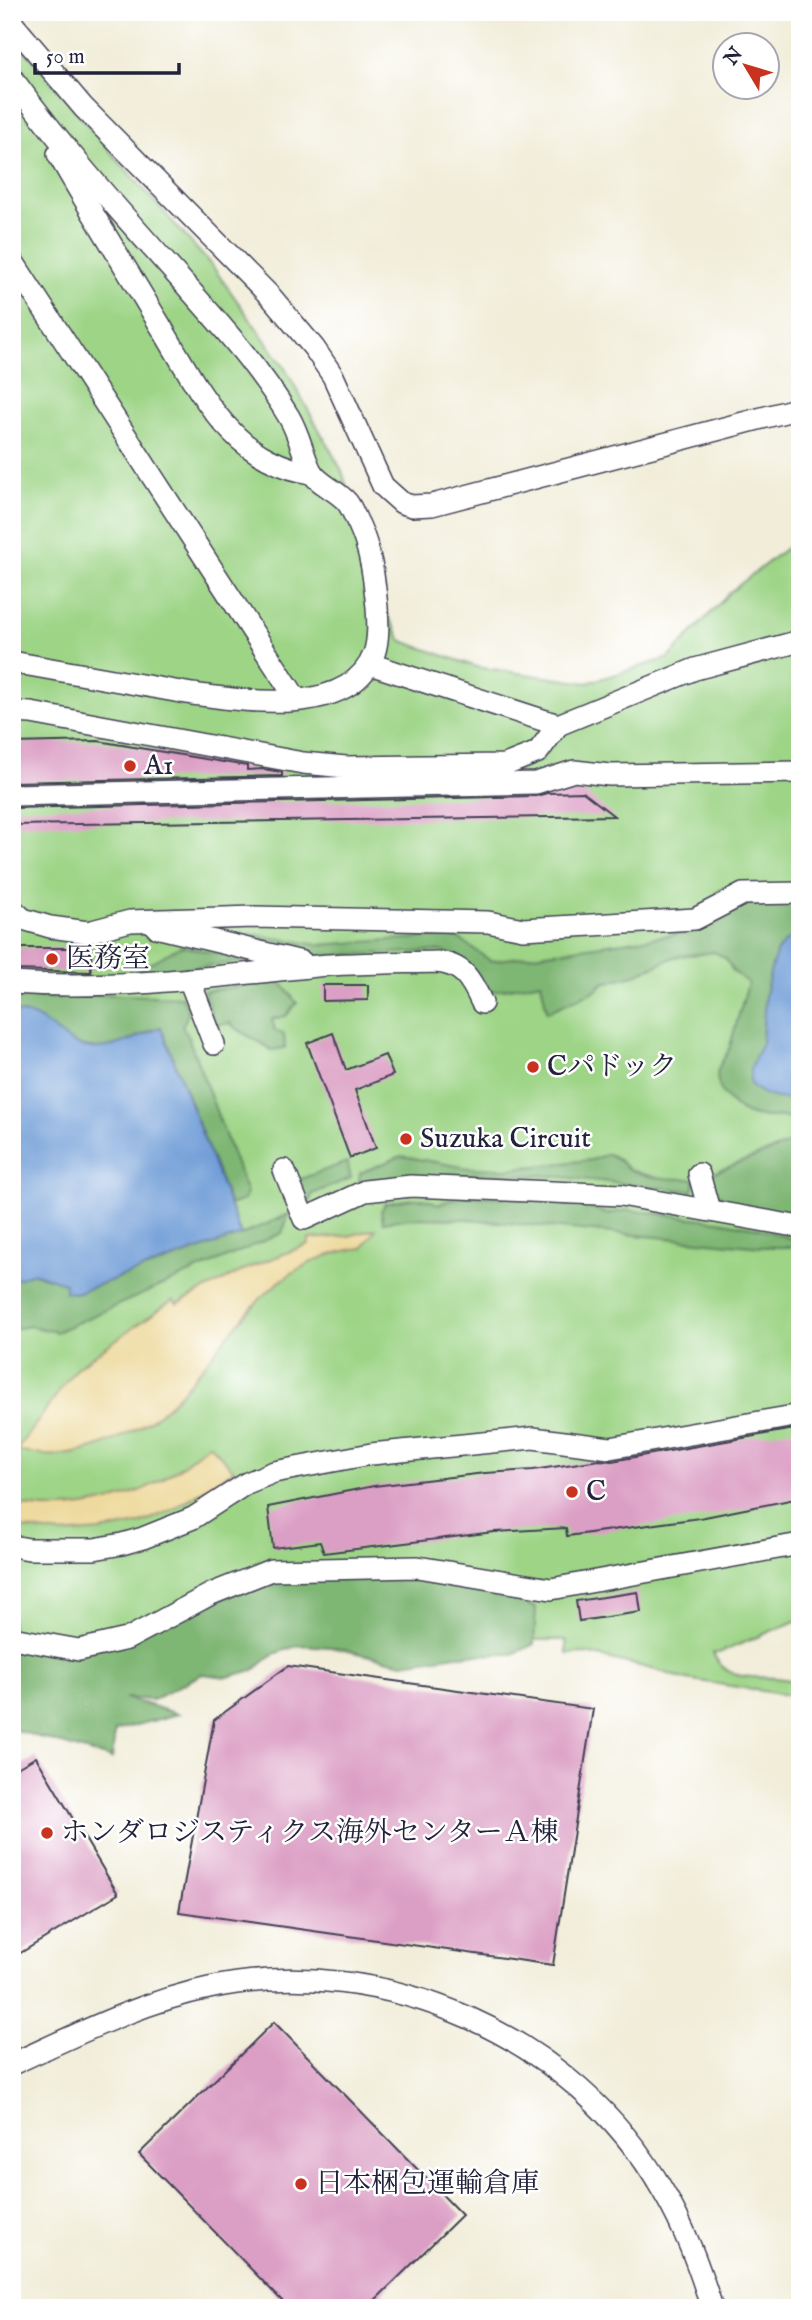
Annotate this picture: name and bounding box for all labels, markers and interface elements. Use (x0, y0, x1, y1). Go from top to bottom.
scale bar (35, 32, 178, 76)
north arrow (710, 32, 780, 102)
text: N (719, 42, 749, 71)
text: 50 m (46, 44, 85, 71)
place label: A1 (143, 749, 173, 784)
marker: A1 (122, 758, 138, 774)
place label: 医務室 (66, 942, 150, 977)
marker: 医務室 (44, 951, 60, 967)
place label: Cパドック (547, 1050, 677, 1085)
marker: Cパドック (525, 1059, 541, 1075)
place label: Suzuka Circuit (420, 1122, 591, 1157)
marker: Suzuka Circuit (398, 1131, 414, 1147)
place label: C (586, 1475, 606, 1510)
marker: C (564, 1484, 580, 1500)
place label: ホンダロジスティクス海外センターＡ棟 (61, 1816, 559, 1851)
marker: ホンダロジスティクス海外センターＡ棟 (39, 1825, 55, 1841)
place label: 日本梱包運輸倉庫 (315, 2167, 539, 2202)
marker: 日本梱包運輸倉庫 (293, 2176, 309, 2192)

